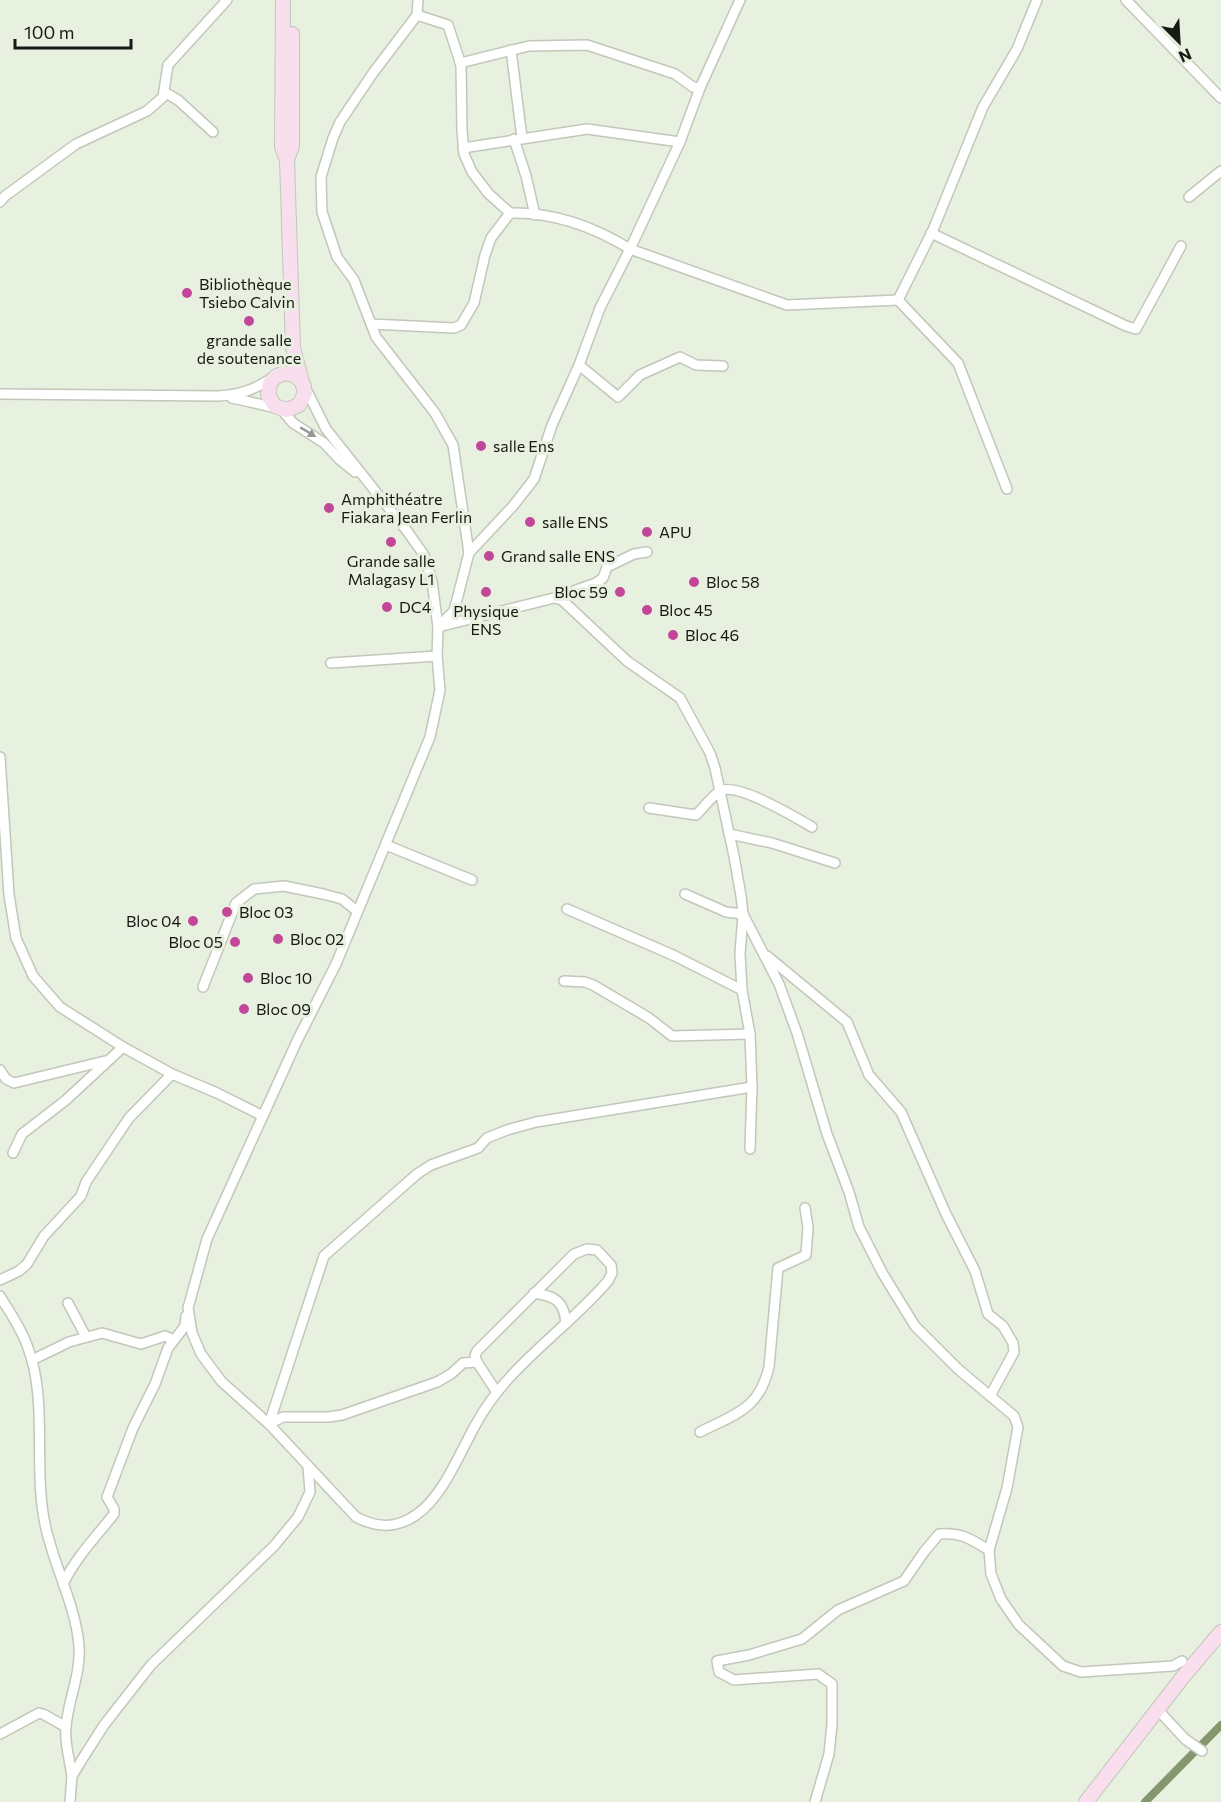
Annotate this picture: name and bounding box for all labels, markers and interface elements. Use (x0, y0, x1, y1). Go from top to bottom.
scale bar (15, 12, 130, 50)
north arrow (1149, 12, 1209, 72)
text: 100 m (24, 21, 74, 43)
text: N (1176, 45, 1195, 67)
place label: Bibliothèque Tsiebo Calvin (199, 274, 295, 311)
marker: Bibliothèque Tsiebo Calvin (180, 286, 194, 300)
marker: grande salle de soutenance (242, 314, 256, 328)
place label: grande salle de soutenance (197, 330, 301, 367)
one-way arrow (300, 427, 316, 438)
place label: salle Ens (493, 436, 554, 455)
marker: salle Ens (474, 439, 488, 453)
place label: Amphithéatre Fiakara Jean Ferlin (341, 489, 472, 526)
marker: Amphithéatre Fiakara Jean Ferlin (322, 501, 336, 515)
place label: salle ENS (542, 512, 608, 531)
marker: salle ENS (523, 515, 537, 529)
place label: APU (659, 522, 692, 541)
marker: APU (640, 525, 654, 539)
marker: Grande salle Malagasy L1 (384, 535, 398, 549)
place label: Grand salle ENS (501, 546, 615, 565)
marker: Grand salle ENS (482, 549, 496, 563)
place label: Grande salle Malagasy L1 (347, 551, 435, 588)
place label: Bloc 58 (706, 572, 760, 591)
marker: Bloc 58 (687, 575, 701, 589)
place label: Bloc 59 (554, 582, 608, 601)
marker: Physique ENS (479, 585, 493, 599)
marker: Bloc 59 (613, 585, 627, 599)
place label: DC4 (399, 597, 432, 616)
marker: DC4 (380, 600, 394, 614)
place label: Bloc 45 (659, 600, 713, 619)
place label: Physique ENS (453, 601, 519, 638)
marker: Bloc 45 (640, 603, 654, 617)
place label: Bloc 46 (685, 625, 739, 644)
marker: Bloc 46 (666, 628, 680, 642)
place label: Bloc 03 (239, 902, 293, 921)
marker: Bloc 03 (220, 905, 234, 919)
place label: Bloc 04 (126, 911, 181, 930)
marker: Bloc 04 (186, 914, 200, 928)
place label: Bloc 02 (290, 929, 344, 948)
place label: Bloc 05 (168, 932, 223, 951)
marker: Bloc 02 (271, 932, 285, 946)
marker: Bloc 05 (228, 935, 242, 949)
place label: Bloc 10 (260, 968, 312, 987)
marker: Bloc 10 (241, 971, 255, 985)
place label: Bloc 09 (256, 999, 311, 1018)
marker: Bloc 09 (237, 1002, 251, 1016)

